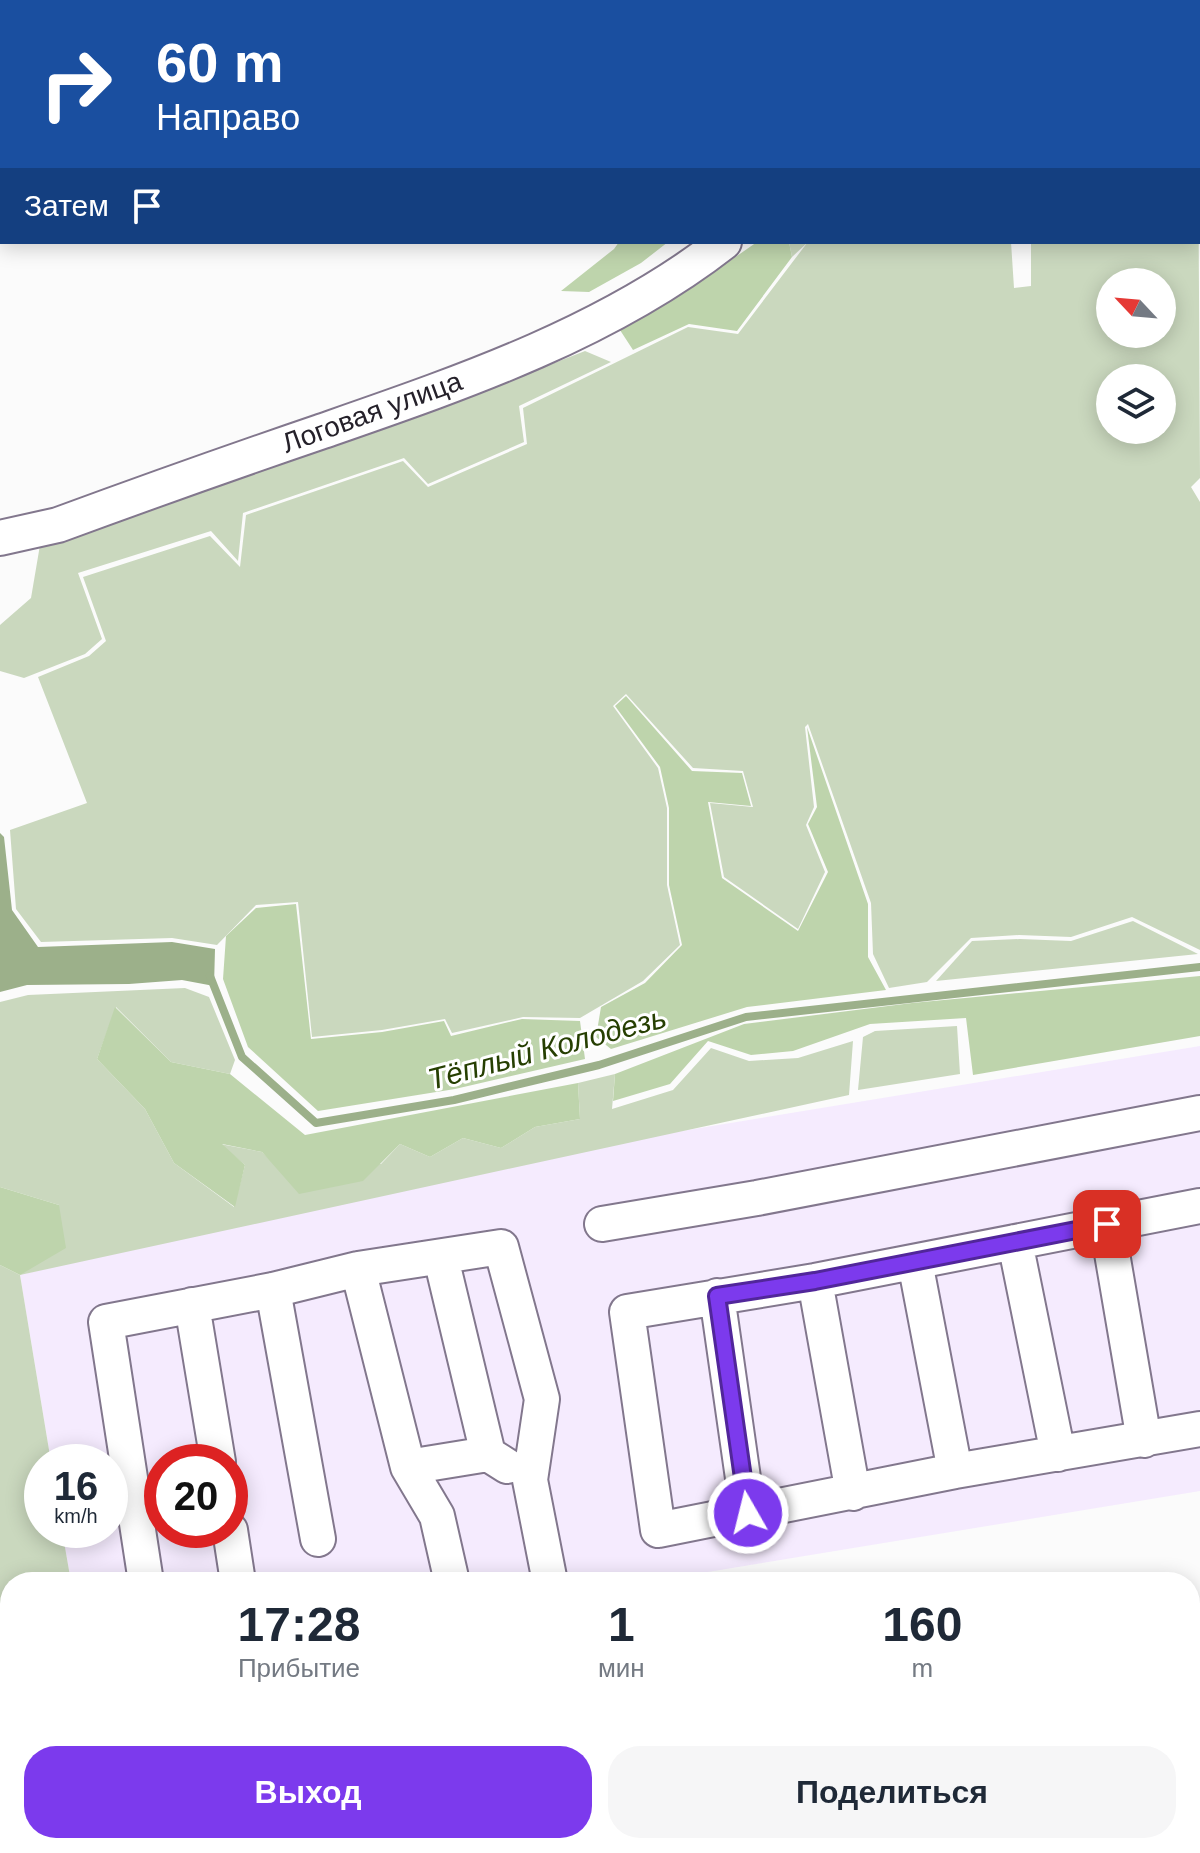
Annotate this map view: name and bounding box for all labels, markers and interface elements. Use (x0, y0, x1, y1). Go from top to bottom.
text: 60 m (156, 31, 284, 94)
icon: right (24, 32, 128, 136)
text: Направо (156, 97, 300, 138)
icon: arrive (125, 184, 169, 228)
text: Затем (24, 189, 109, 222)
north arrow (1096, 268, 1176, 348)
map controls (1096, 268, 1176, 444)
button: layers (1096, 364, 1176, 444)
street label: Логовая улица (278, 365, 467, 459)
water label: Тёплый Колодезь (424, 1000, 670, 1096)
pin (1073, 1190, 1141, 1258)
icon: arrive (1085, 1202, 1129, 1246)
speed limit sign: 20 (144, 1444, 248, 1548)
text: 16 (54, 1464, 98, 1508)
position arrow (706, 1471, 790, 1555)
text: km/h (54, 1505, 98, 1527)
text: 17:28 (238, 1598, 360, 1651)
text: 1 (608, 1598, 635, 1651)
text: 160 (882, 1598, 962, 1651)
text: Прибытие (238, 1653, 360, 1683)
text: мин (598, 1653, 645, 1683)
text: m (912, 1653, 933, 1683)
button: Выход (24, 1746, 592, 1838)
button: Поделиться (608, 1746, 1176, 1838)

